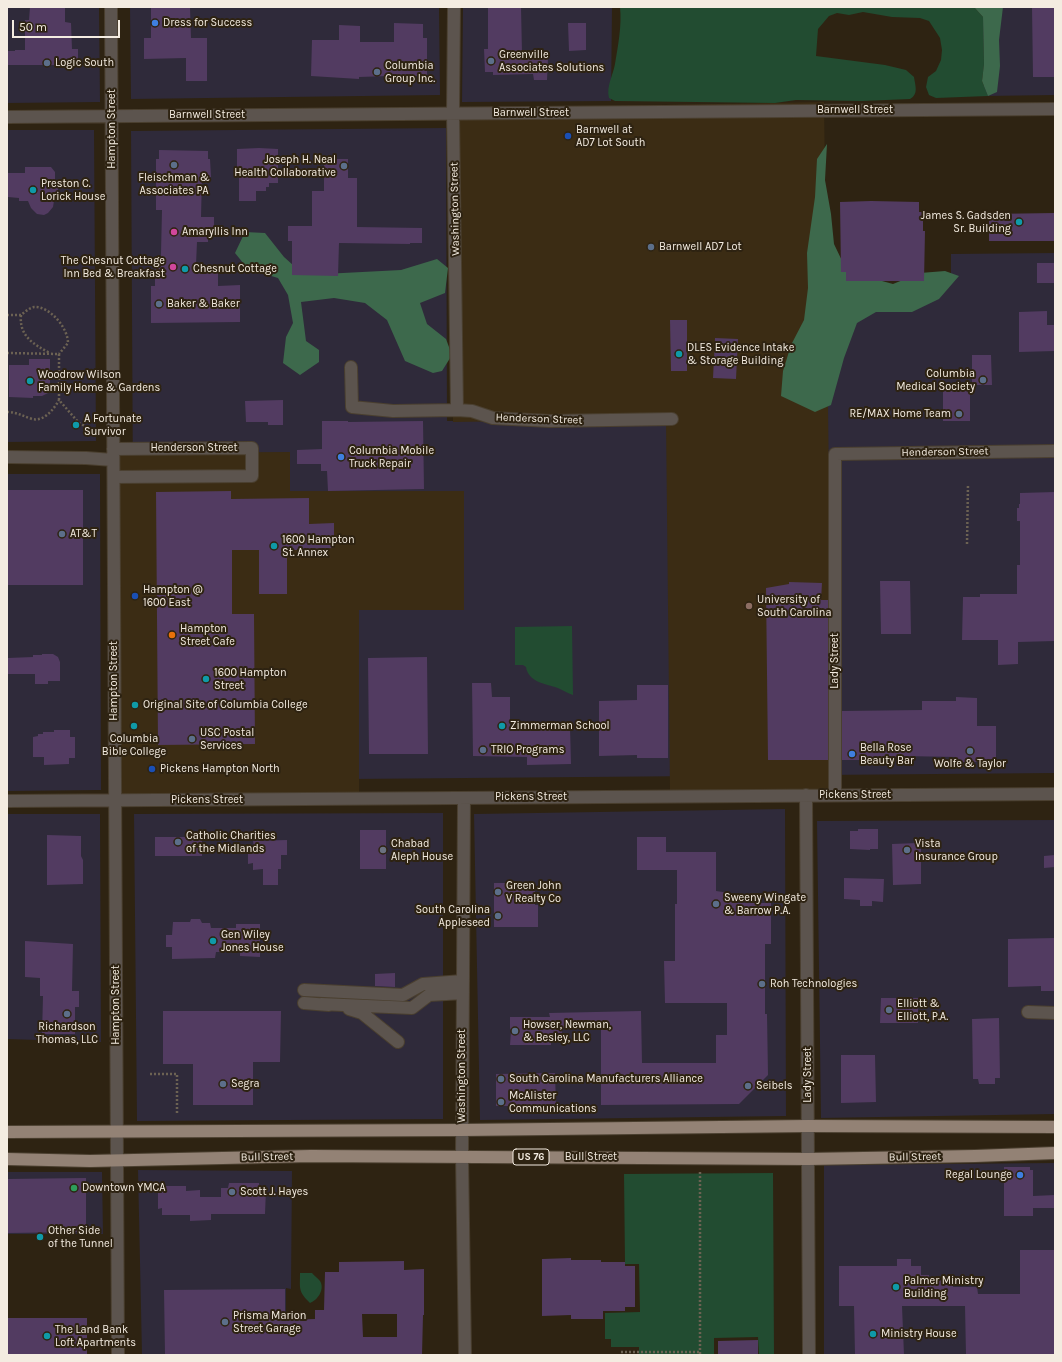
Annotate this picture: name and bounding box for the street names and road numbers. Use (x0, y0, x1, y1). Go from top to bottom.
street label: Hampton Street (105, 89, 119, 169)
street label: Barnwell Street (817, 103, 893, 117)
street label: Barnwell Street (493, 106, 569, 120)
street label: Barnwell Street (169, 108, 245, 122)
street label: Washington Street (448, 162, 462, 256)
street label: Henderson Street (495, 411, 583, 427)
street label: Henderson Street (150, 441, 238, 455)
street label: Henderson Street (901, 445, 989, 459)
street label: Lady Street (828, 633, 842, 689)
street label: Hampton Street (107, 641, 121, 721)
street label: Pickens Street (819, 788, 891, 802)
street label: Pickens Street (495, 790, 567, 804)
street label: Pickens Street (171, 793, 243, 807)
street label: Hampton Street (109, 965, 123, 1045)
street label: Washington Street (455, 1029, 469, 1123)
street label: Lady Street (801, 1047, 815, 1103)
road number: US 76 (513, 1149, 549, 1165)
street label: Bull Street (241, 1150, 293, 1164)
street label: Bull Street (565, 1150, 617, 1164)
street label: Bull Street (889, 1150, 941, 1164)

